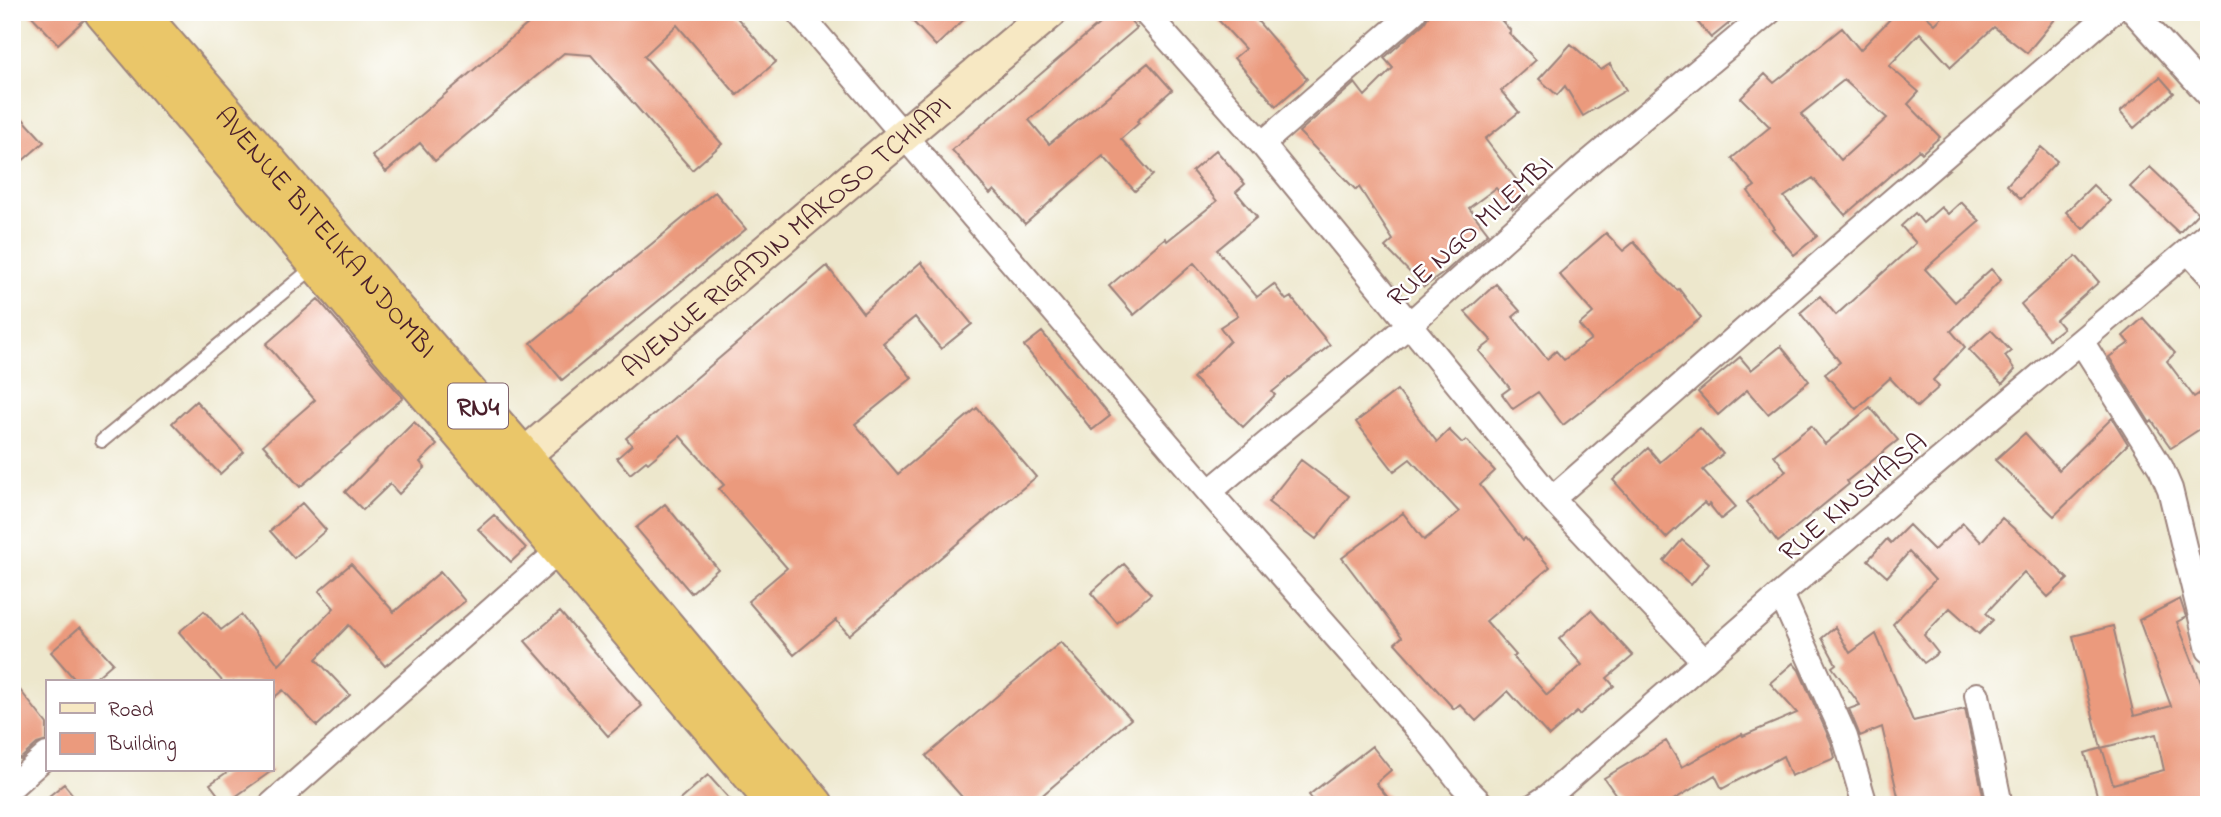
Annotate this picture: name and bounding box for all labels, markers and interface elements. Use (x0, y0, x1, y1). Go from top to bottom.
street label: AVENUE RIGADIN MAKOSO TCHIAPI (614, 87, 961, 389)
street label: AVENUE BITELIKA NDOMBI (204, 98, 445, 368)
street label: RUE NGO MILEMBI (1379, 147, 1564, 319)
road number: RN4 (448, 384, 508, 428)
street label: RUE KINSHASA (1771, 424, 1937, 573)
legend (46, 680, 273, 772)
text: Road (108, 696, 154, 726)
text: Building (107, 730, 177, 762)

